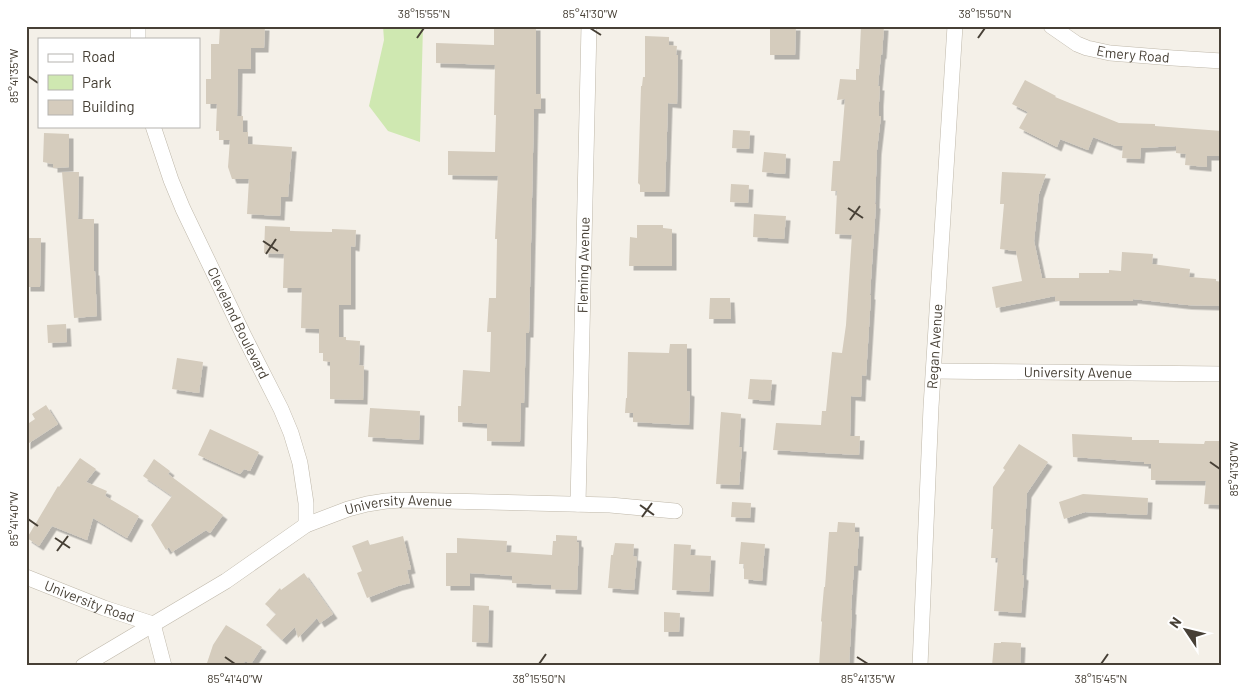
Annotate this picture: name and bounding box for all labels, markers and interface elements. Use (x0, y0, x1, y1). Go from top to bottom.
text: 38°15'55"N (398, 6, 450, 20)
text: 85°41'30"W (563, 6, 618, 20)
text: 38°15'50"N (958, 6, 1012, 20)
legend (38, 38, 200, 128)
street label: Emery Road (1095, 41, 1170, 66)
text: Road (82, 47, 115, 65)
text: 85°41'35"W (6, 48, 20, 103)
text: Park (82, 73, 112, 91)
text: Building (82, 97, 135, 115)
street label: Fleming Avenue (573, 217, 593, 313)
street label: Cleveland Boulevard (204, 264, 273, 381)
street label: Regan Avenue (923, 303, 945, 390)
street label: University Avenue (1024, 363, 1132, 381)
text: 85°41'30"W (1226, 441, 1240, 496)
text: 85°41'40"W (6, 491, 20, 547)
street label: University Avenue (343, 491, 453, 518)
street label: University Road (42, 576, 137, 625)
north arrow (1160, 604, 1210, 654)
text: N (1165, 614, 1185, 631)
text: 85°41'40"W (207, 671, 263, 685)
text: 38°15'50"N (512, 671, 566, 685)
text: 85°41'35"W (841, 671, 896, 685)
text: 38°15'45"N (1075, 671, 1127, 685)

